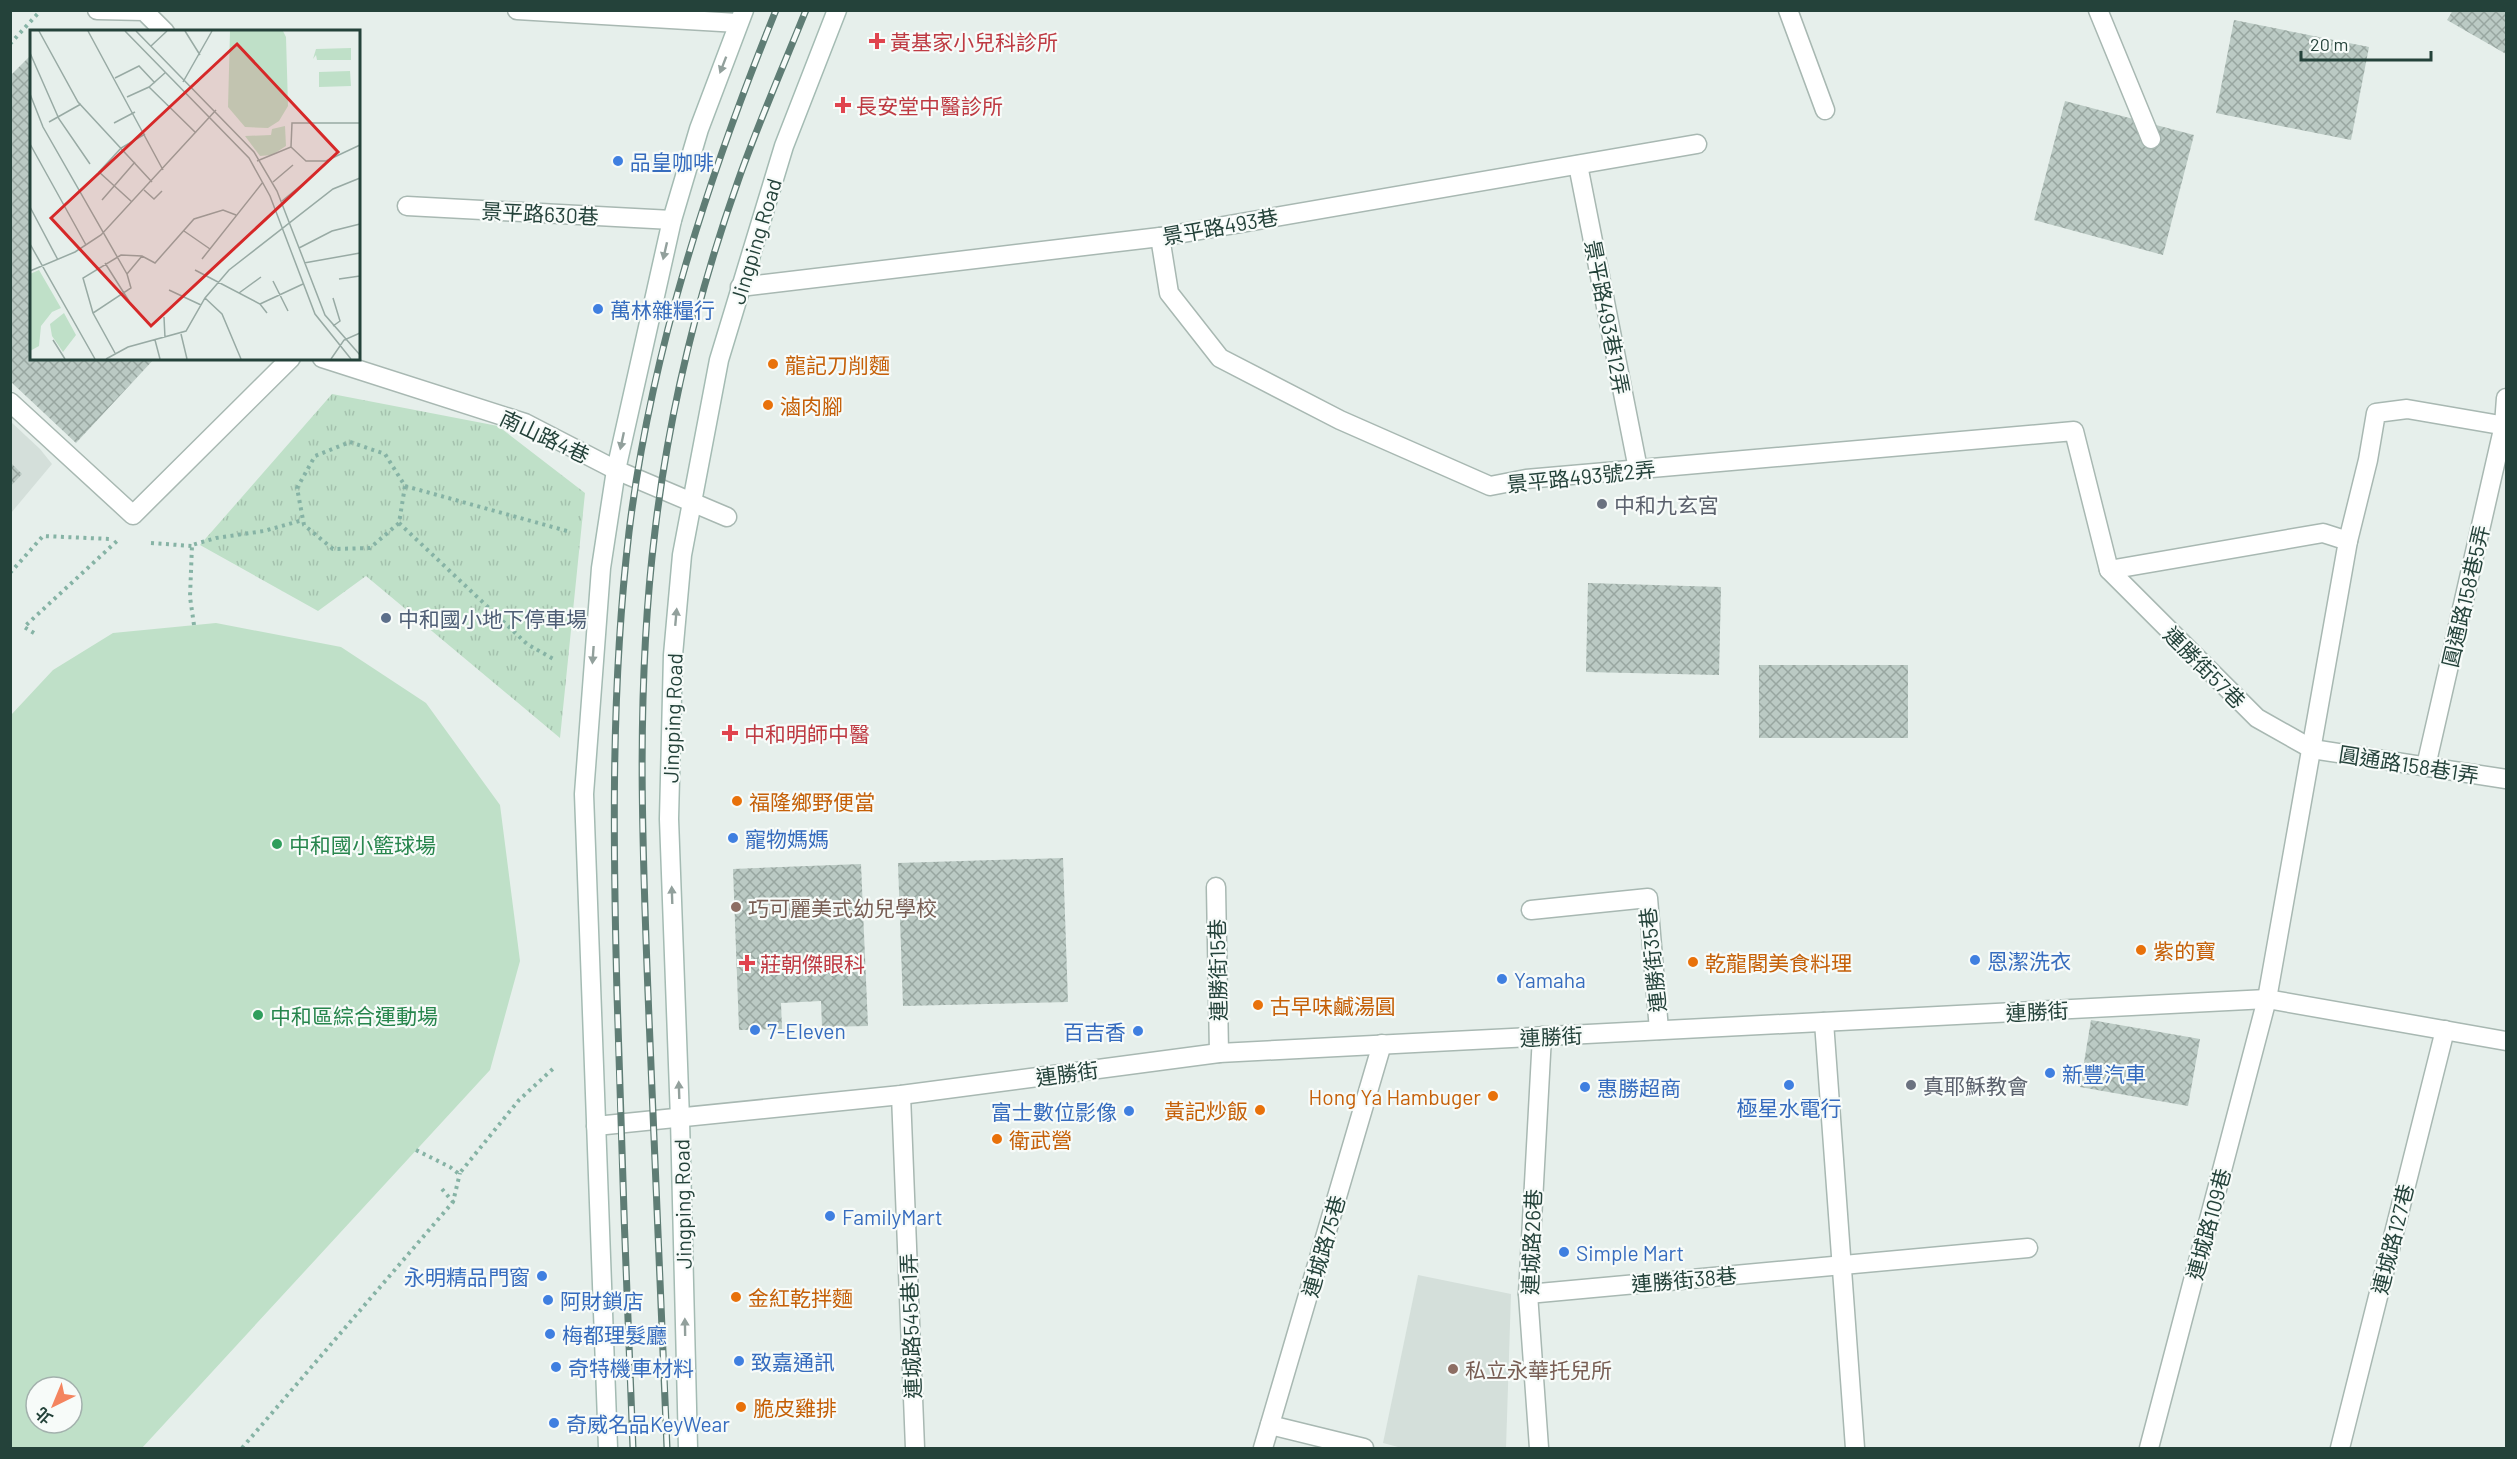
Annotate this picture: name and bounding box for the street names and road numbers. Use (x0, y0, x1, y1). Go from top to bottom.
street label: Jingping Road (724, 175, 786, 307)
street label: 景平路630巷 (481, 197, 599, 229)
street label: 景平路493巷 (1160, 204, 1280, 248)
street label: 景平路493巷12弄 (1581, 238, 1635, 396)
street label: 南山路4巷 (496, 404, 594, 468)
street label: 景平路493號2弄 (1505, 456, 1657, 496)
street label: 圓通路158巷5弄 (2437, 523, 2493, 669)
street label: 連勝街57巷 (2159, 621, 2251, 713)
street label: Jingping Road (657, 653, 687, 783)
street label: 圓通路158巷1弄 (2337, 741, 2481, 787)
street label: 連勝街35巷 (1634, 906, 1670, 1014)
street label: 連勝街15巷 (1204, 919, 1230, 1021)
street label: 連勝街 (2005, 997, 2069, 1025)
street label: 連勝街 (1519, 1022, 1583, 1050)
street label: 連勝街 (1034, 1056, 1100, 1090)
street label: Jingping Road (668, 1139, 696, 1269)
street label: 連城路109巷 (2181, 1166, 2235, 1282)
street label: 連城路127巷 (2366, 1181, 2418, 1297)
street label: 連城路26巷 (1517, 1189, 1545, 1295)
street label: 連城路75巷 (1297, 1192, 1349, 1300)
street label: 連城路545巷1弄 (895, 1253, 925, 1399)
street label: 連勝街38巷 (1630, 1262, 1738, 1296)

